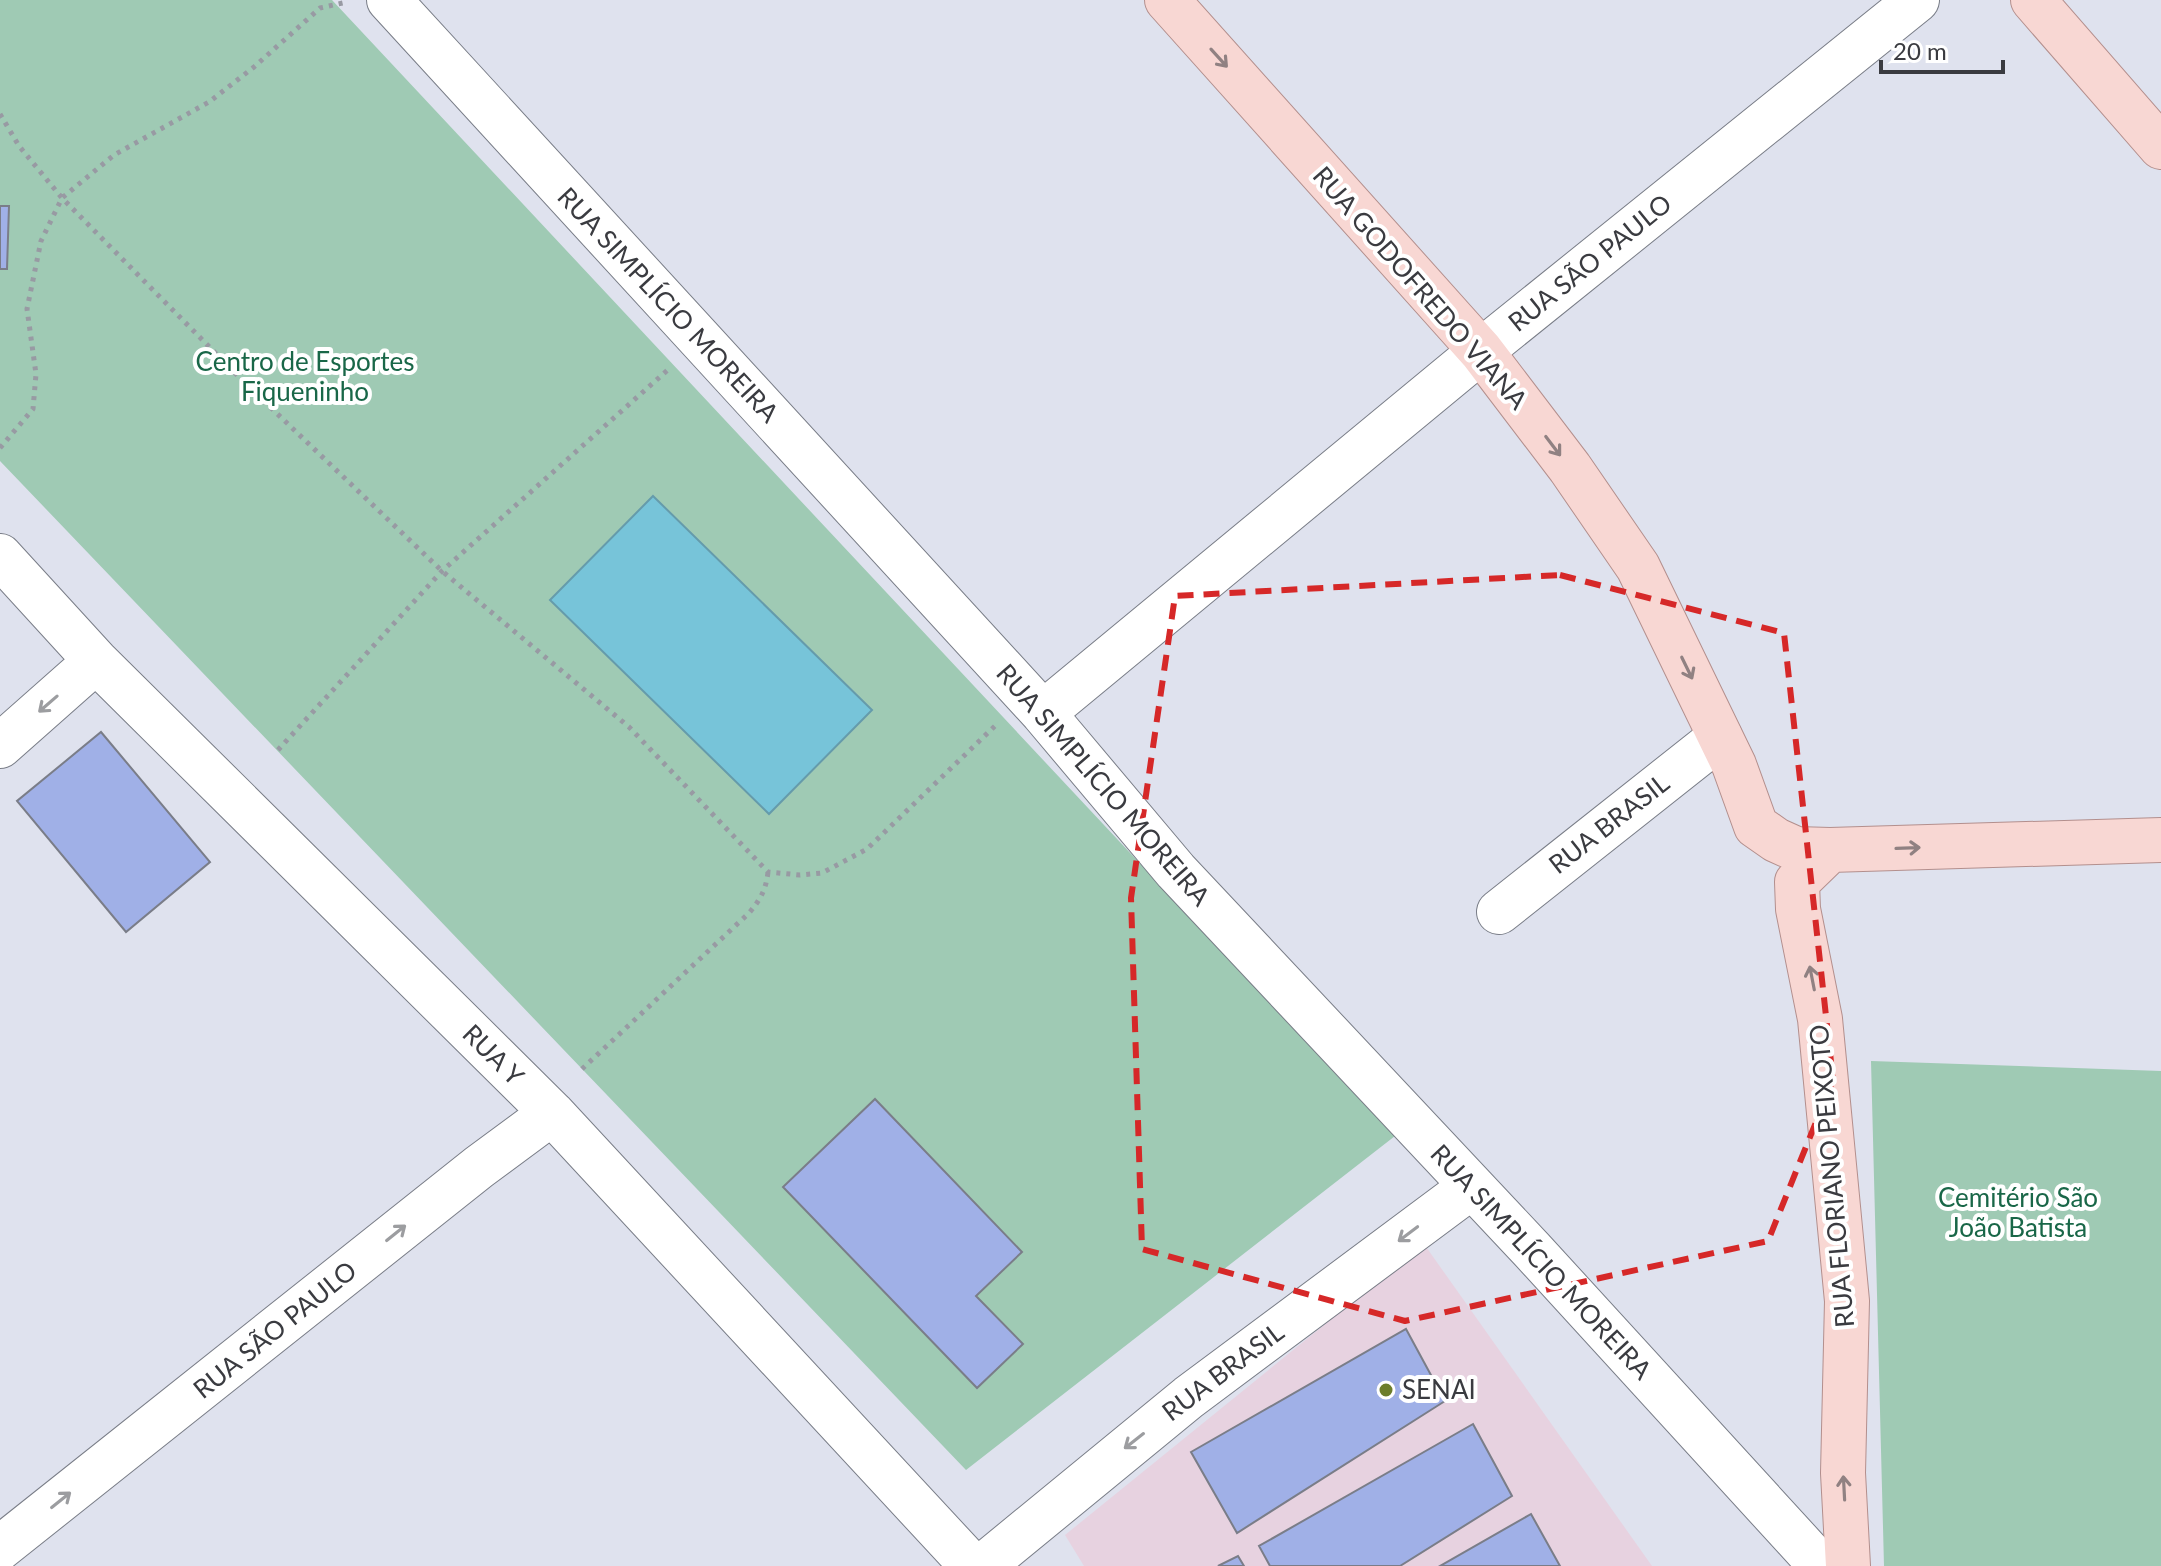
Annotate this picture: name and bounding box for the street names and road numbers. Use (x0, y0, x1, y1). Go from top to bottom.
street label: RUA GODOFREDO VIANA (1307, 160, 1535, 415)
street label: RUA SIMPLÍCIO MOREIRA (551, 180, 786, 429)
street label: RUA SÃO PAULO (1501, 187, 1677, 338)
street label: RUA SIMPLÍCIO MOREIRA (990, 657, 1218, 912)
street label: RUA BRASIL (1542, 766, 1675, 880)
street label: RUA Y (456, 1017, 532, 1092)
street label: RUA FLORIANO PEIXOTO (1802, 1023, 1860, 1329)
street label: RUA SIMPLÍCIO MOREIRA (1424, 1137, 1659, 1386)
street label: RUA SÃO PAULO (186, 1254, 362, 1405)
street label: RUA BRASIL (1155, 1315, 1289, 1427)

